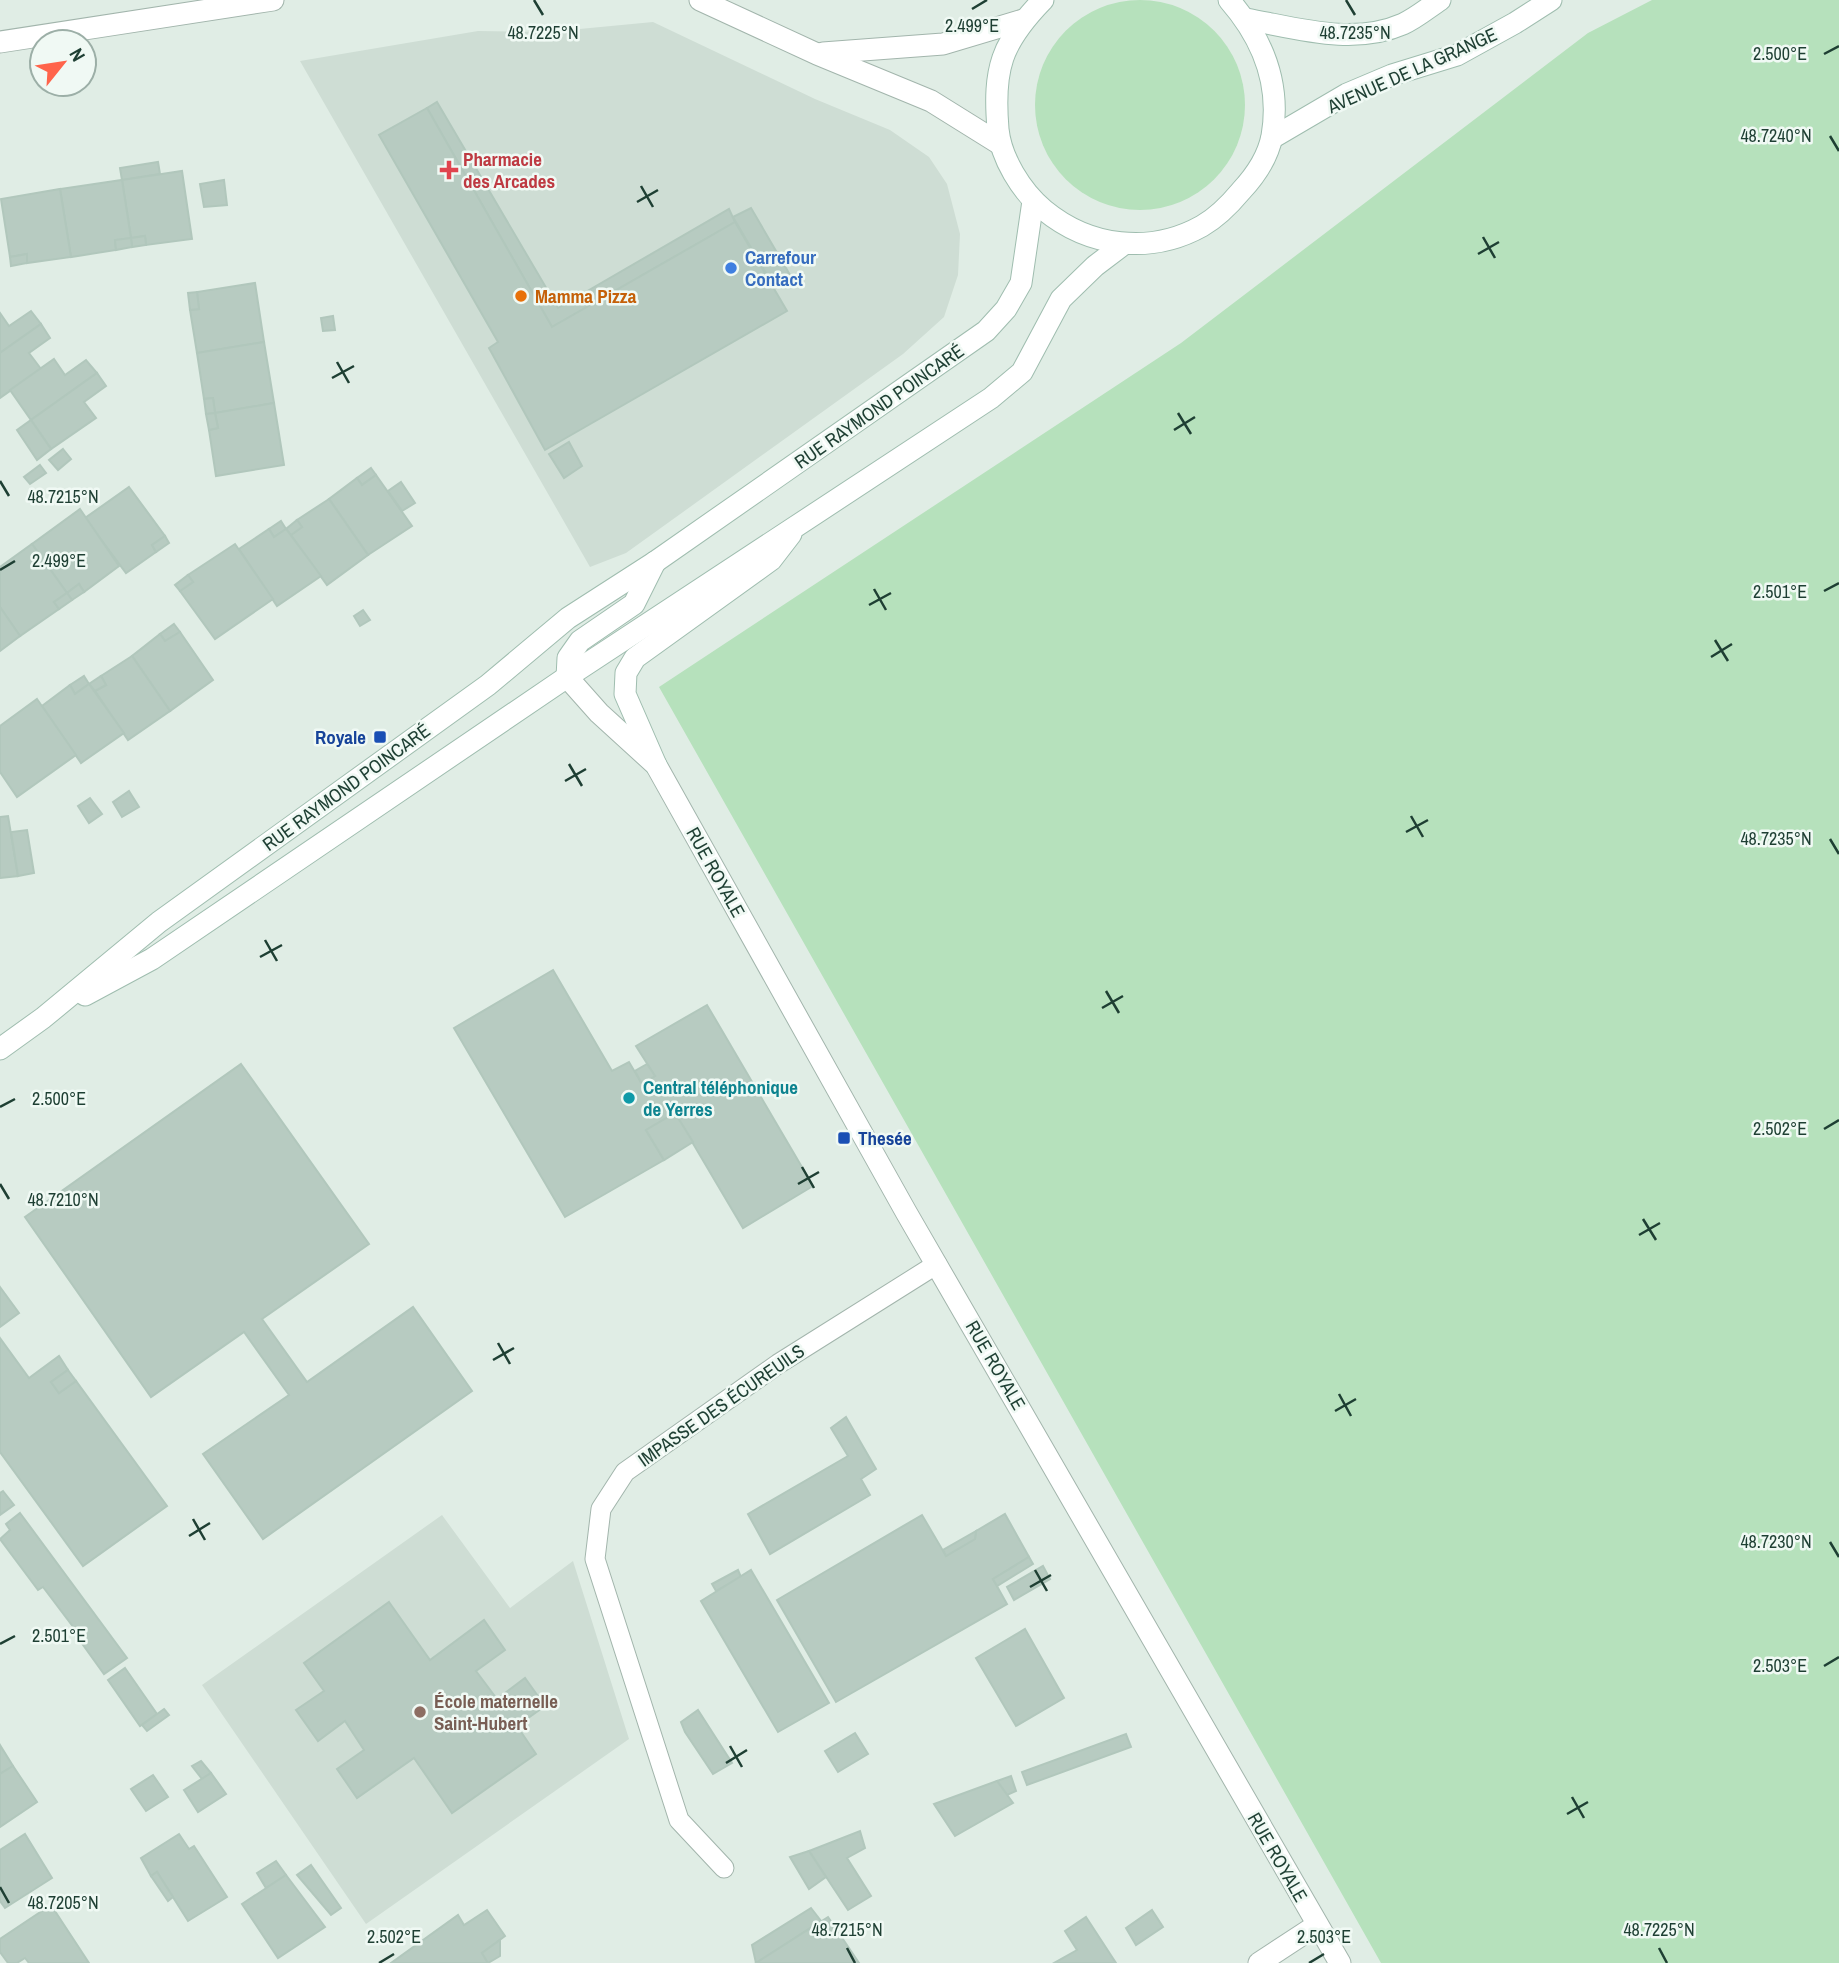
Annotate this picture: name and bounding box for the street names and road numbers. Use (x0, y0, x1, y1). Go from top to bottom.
street label: AVENUE DE LA GRANGE (1322, 21, 1501, 120)
street label: RUE RAYMOND POINCARÉ (789, 338, 969, 474)
street label: RUE RAYMOND POINCARÉ (257, 717, 435, 857)
street label: RUE ROYALE (681, 822, 751, 922)
street label: RUE ROYALE (960, 1316, 1032, 1414)
street label: IMPASSE DES ÉCUREUILS (632, 1338, 810, 1472)
street label: RUE ROYALE (1242, 1808, 1314, 1906)

